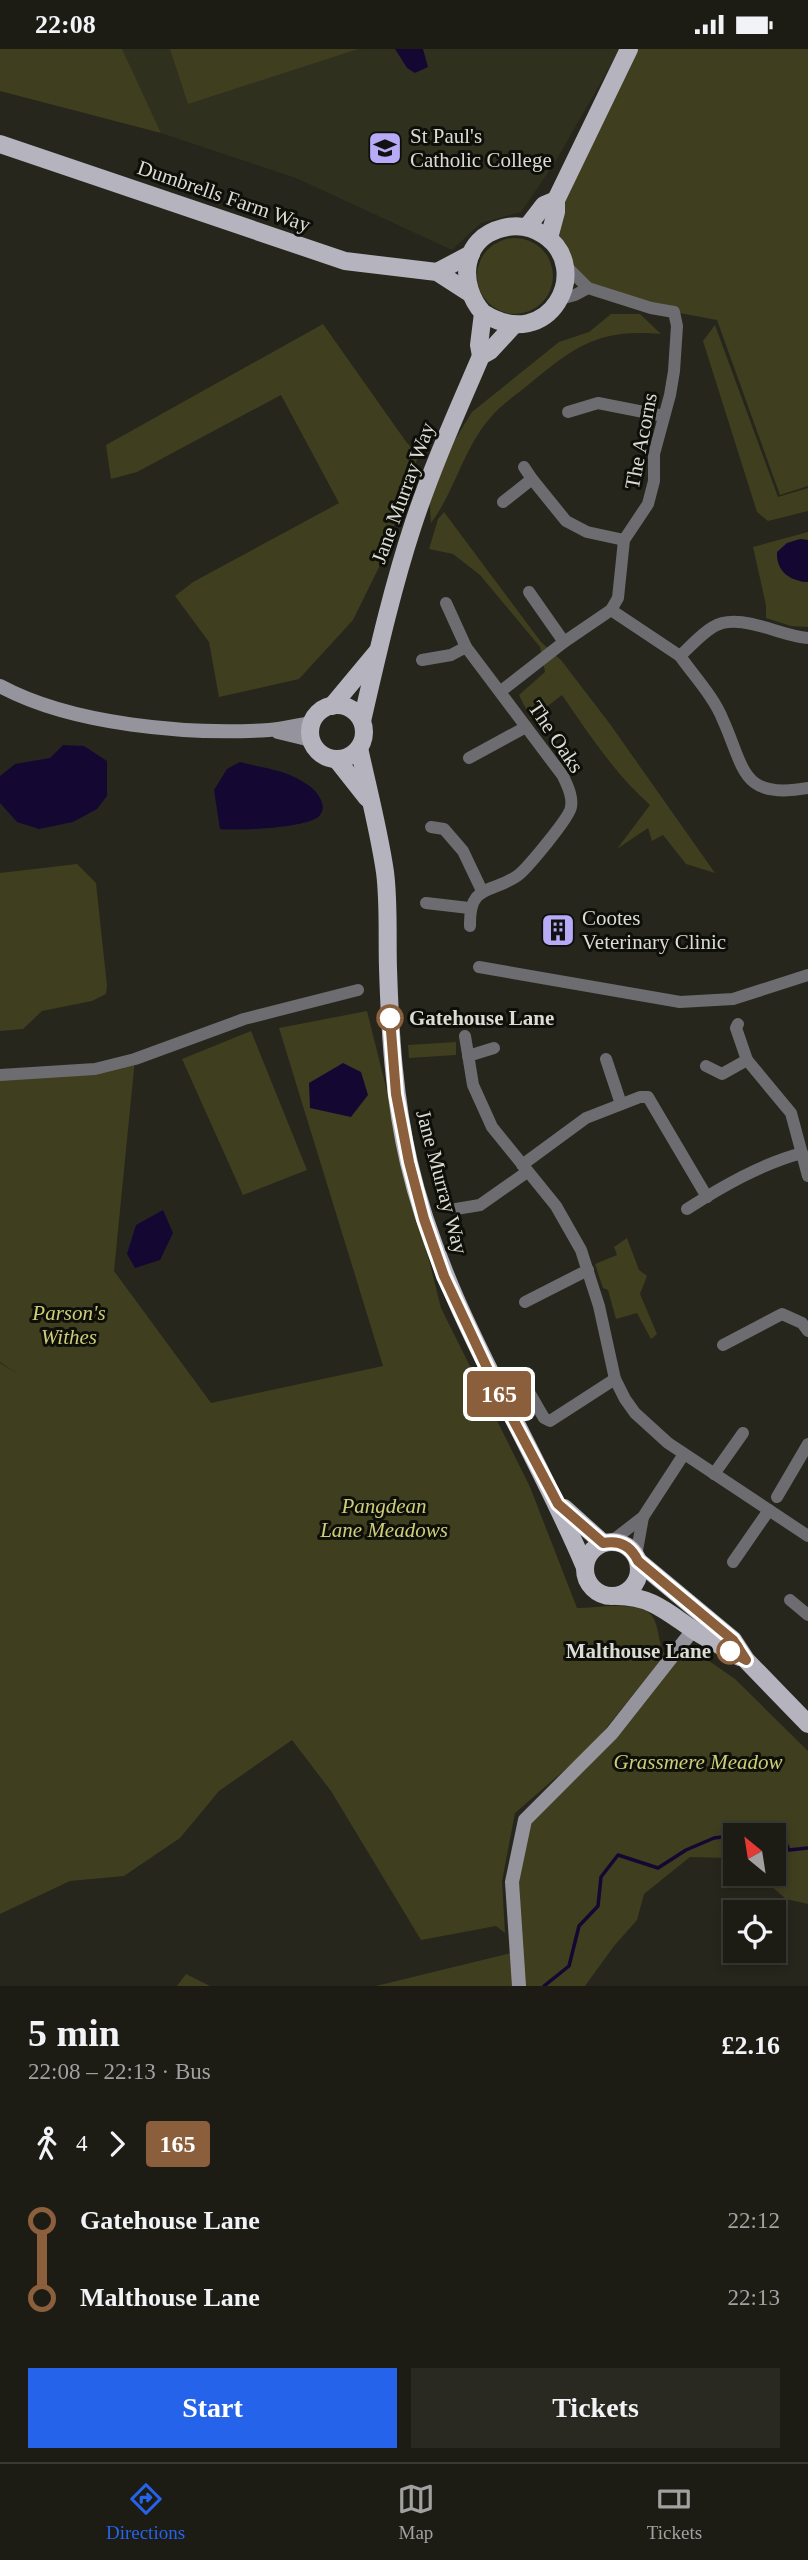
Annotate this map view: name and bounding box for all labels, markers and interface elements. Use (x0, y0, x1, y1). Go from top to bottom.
text: 22:08 (35, 10, 96, 39)
place label: St Paul's Catholic College (410, 124, 552, 172)
school or university icon: St Paul's Catholic College (366, 129, 404, 167)
street label: Dumbrells Farm Way (134, 155, 314, 237)
street label: The Acorns (620, 391, 662, 491)
street label: Jane Murray Way (366, 419, 440, 567)
street label: The Oaks (523, 697, 589, 777)
place label: Cootes Veterinary Clinic (582, 906, 726, 954)
building icon: Cootes Veterinary Clinic (539, 911, 577, 949)
marker: Gatehouse Lane (377, 1005, 403, 1031)
place label: Gatehouse Lane (409, 1006, 554, 1030)
street label: Jane Murray Way (411, 1107, 473, 1257)
park label: Parson's Withes (31, 1301, 106, 1349)
line badge: 165 (459, 1371, 539, 1417)
text: 165 (481, 1381, 517, 1407)
park label: Pangdean Lane Meadows (319, 1494, 448, 1542)
marker: Malthouse Lane (717, 1638, 743, 1664)
place label: Malthouse Lane (566, 1639, 711, 1663)
park label: Grassmere Meadow (614, 1750, 782, 1774)
north arrow (723, 1823, 786, 1887)
map controls (723, 1823, 786, 1963)
button: locate (723, 1900, 786, 1963)
text: 5 min (28, 2012, 120, 2054)
text: £2.16 (722, 2031, 780, 2060)
text: 22:08 – 22:13 · Bus (28, 2059, 211, 2084)
icon: walk (28, 2125, 66, 2163)
icon: forward (98, 2125, 136, 2163)
text: 4 (76, 2131, 88, 2156)
text: 165 (160, 2131, 196, 2157)
text: Gatehouse Lane (80, 2206, 260, 2235)
text: 22:12 (728, 2208, 780, 2233)
text: Malthouse Lane (80, 2283, 260, 2312)
text: 22:13 (728, 2285, 780, 2310)
button: Start (28, 2368, 397, 2448)
button: Tickets (411, 2368, 780, 2448)
tab: Directions (106, 2480, 185, 2544)
tab: Map (397, 2480, 435, 2544)
tab: Tickets (647, 2480, 702, 2544)

